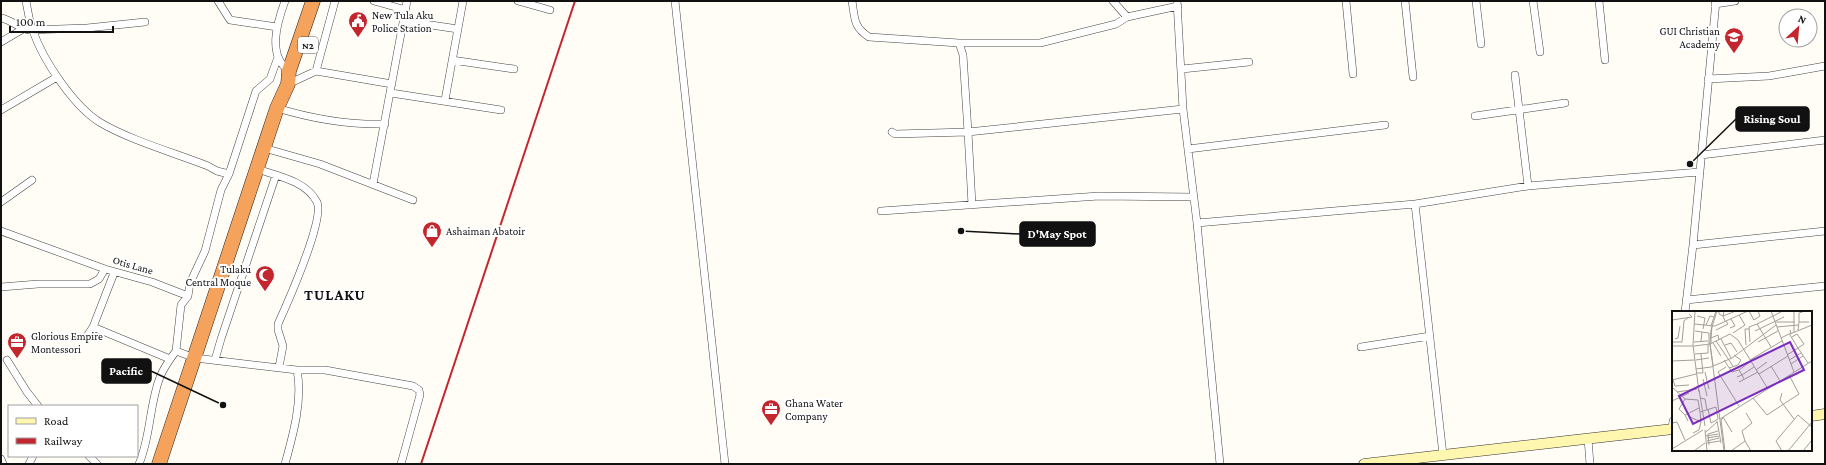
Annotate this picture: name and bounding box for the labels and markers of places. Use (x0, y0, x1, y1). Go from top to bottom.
place label: New Tula Aku Police Station (372, 9, 433, 34)
public building icon: New Tula Aku Police Station (347, 10, 369, 38)
place label: GUI Christian Academy (1659, 25, 1721, 51)
school or university icon: GUI Christian Academy (1723, 26, 1745, 54)
callout: Rising Soul (1736, 107, 1809, 131)
shop icon: Ashaiman Abatoir (421, 220, 443, 248)
callout: D'May Spot (1020, 222, 1095, 246)
place label: Ashaiman Abatoir (446, 225, 525, 237)
place label: Tulaku Central Moque (186, 263, 251, 289)
mosque icon: Tulaku Central Moque (254, 264, 276, 292)
place label: Glorious Empire Montessori (31, 330, 103, 355)
office icon: Glorious Empire Montessori (6, 331, 28, 359)
callout: Pacific (102, 359, 151, 383)
place label: Ghana Water Company (785, 397, 843, 423)
office icon: Ghana Water Company (760, 398, 782, 426)

